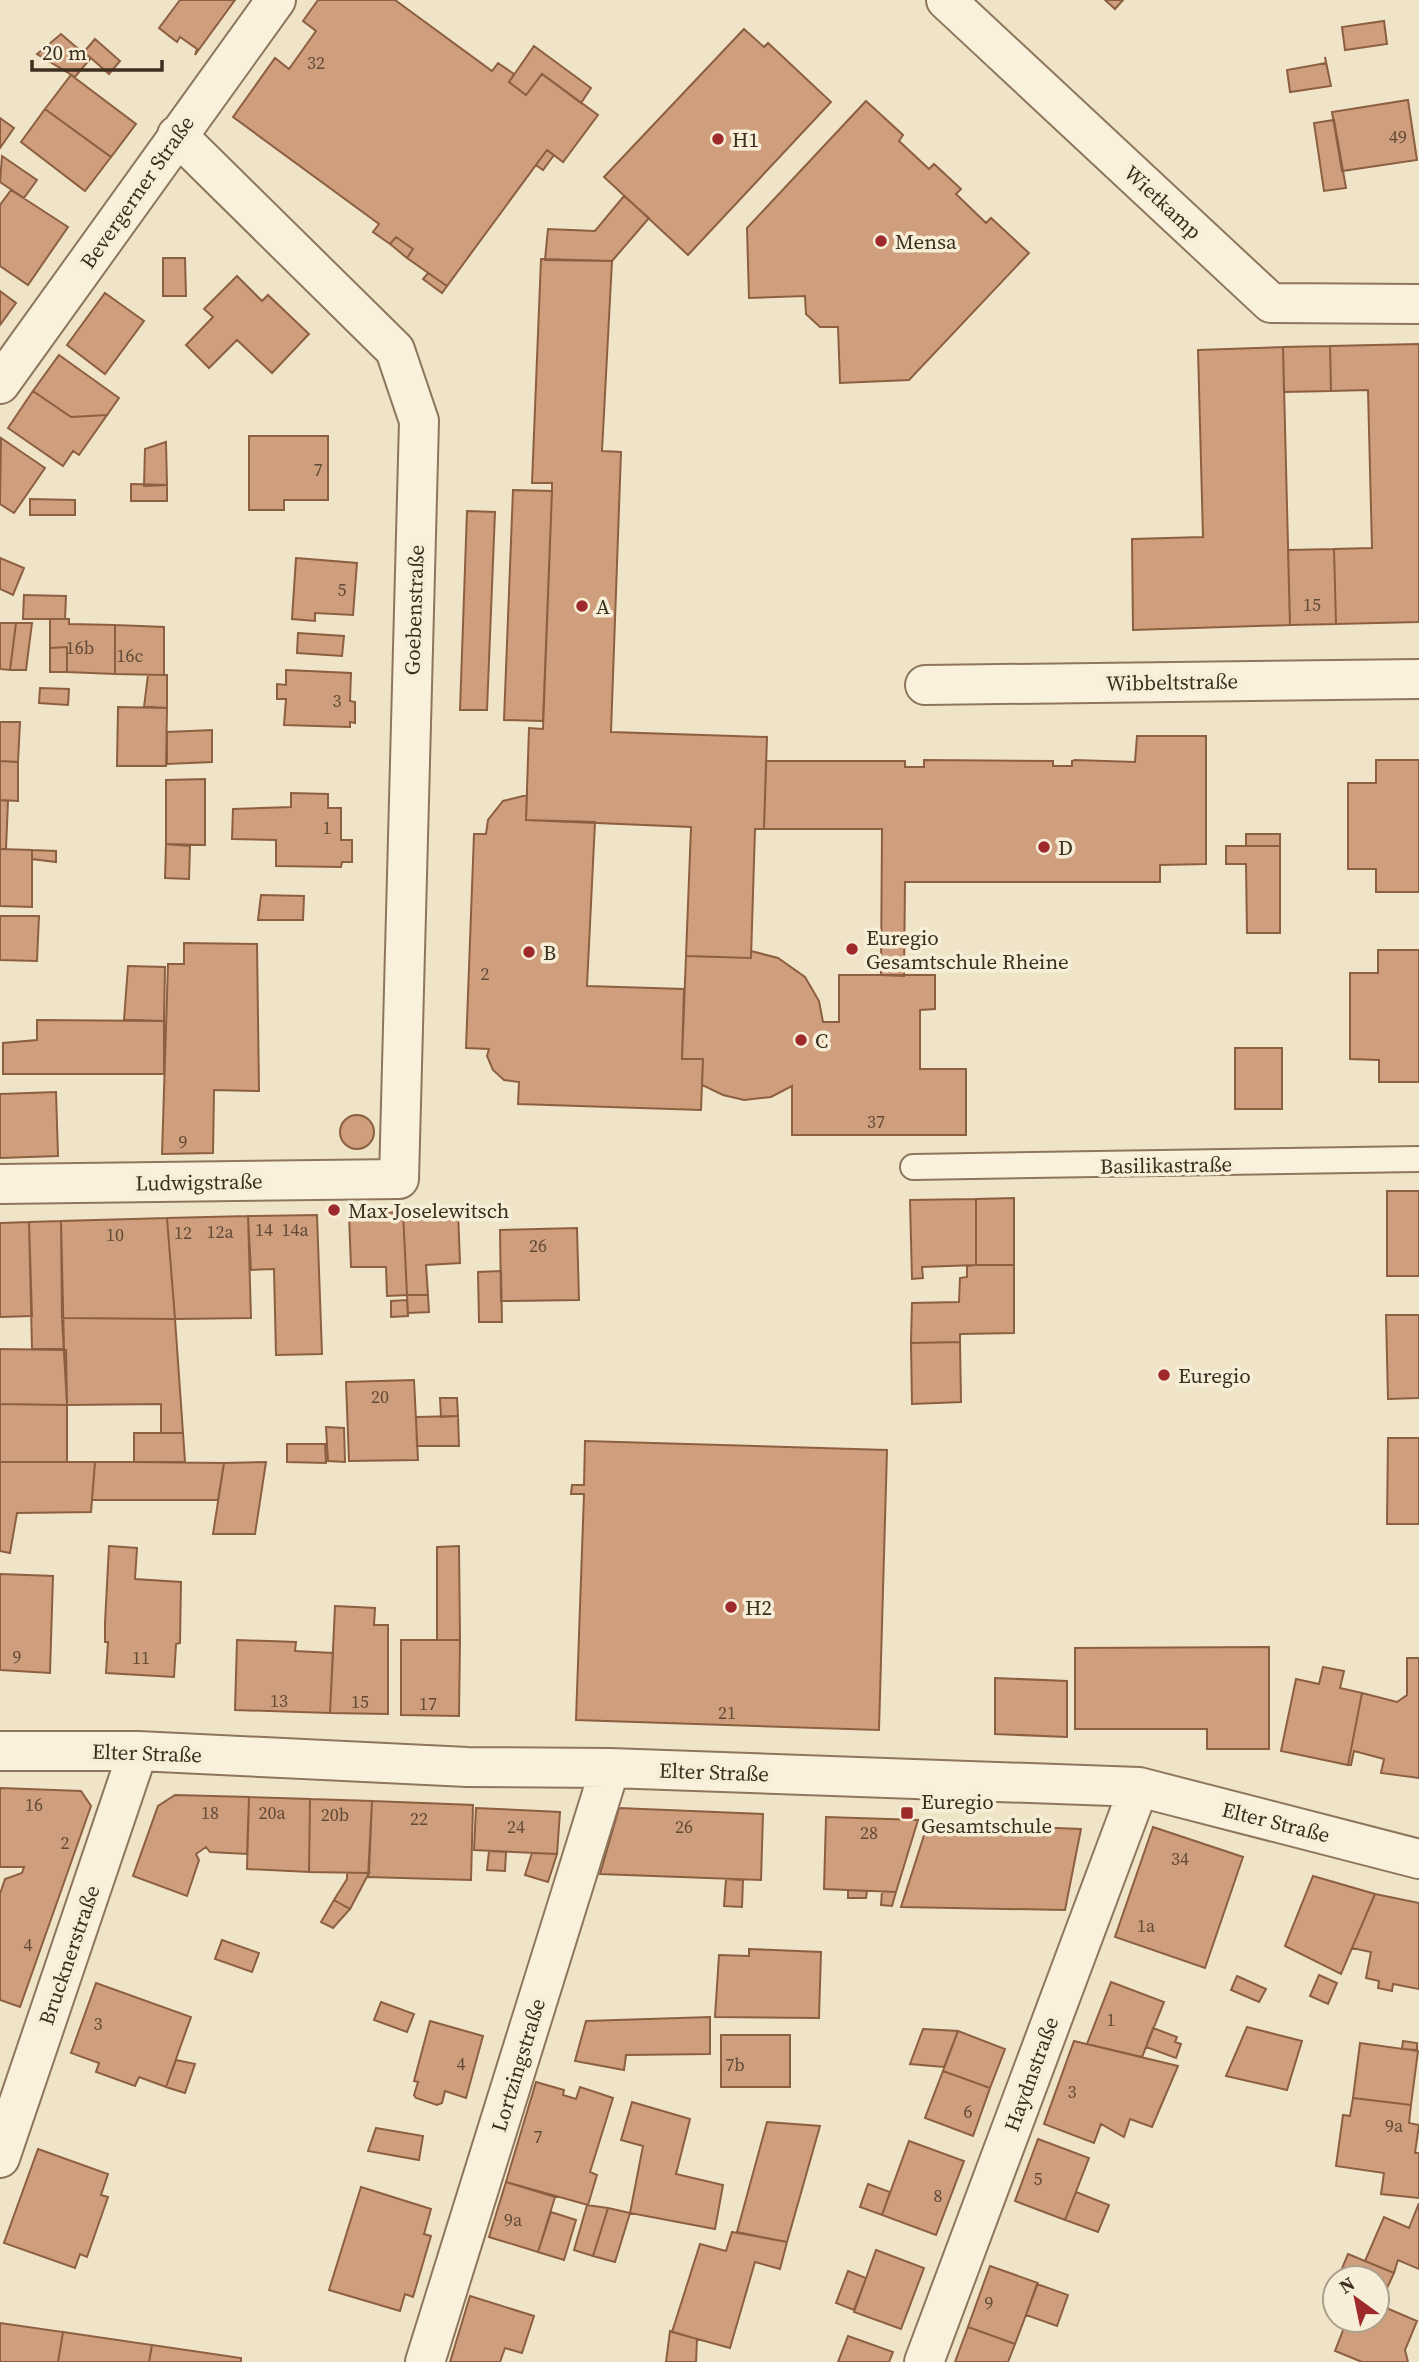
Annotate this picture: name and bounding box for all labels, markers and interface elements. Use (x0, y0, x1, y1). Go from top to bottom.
scale bar (32, 28, 161, 72)
text: 20 m (42, 38, 87, 67)
house number: 32 (307, 50, 325, 75)
street label: Bevergerner Straße (73, 110, 201, 274)
house number: 49 (1389, 124, 1407, 149)
place label: H1 (732, 125, 759, 154)
marker: H1 (710, 131, 726, 147)
street label: Wietkamp (1118, 158, 1208, 246)
place label: Mensa (895, 227, 957, 256)
marker: Mensa (873, 233, 889, 249)
house number: 7 (314, 457, 323, 482)
street label: Goebenstraße (397, 544, 431, 676)
house number: 5 (338, 577, 347, 602)
place label: A (596, 592, 610, 621)
house number: 15 (1303, 592, 1321, 617)
marker: A (574, 598, 590, 614)
house number: 16b (66, 635, 94, 660)
house number: 16c (117, 643, 144, 668)
street label: Wibbeltstraße (1106, 666, 1238, 698)
house number: 3 (333, 688, 342, 713)
house number: 1 (323, 815, 332, 840)
place label: D (1058, 833, 1073, 862)
marker: D (1036, 839, 1052, 855)
place label: Euregio Gesamtschule Rheine (866, 923, 1069, 976)
place label: B (543, 938, 556, 967)
marker: Euregio Gesamtschule Rheine (844, 941, 860, 957)
marker: B (521, 944, 537, 960)
house number: 2 (481, 961, 490, 986)
place label: C (815, 1026, 828, 1055)
marker: C (793, 1032, 809, 1048)
house number: 37 (867, 1109, 885, 1134)
house number: 9 (179, 1129, 188, 1154)
street label: Basilikastraße (1100, 1149, 1232, 1181)
street label: Ludwigstraße (135, 1166, 263, 1198)
place label: Max Joselewitsch (348, 1196, 509, 1225)
marker: Max Joselewitsch (326, 1202, 342, 1218)
house number: 14 (255, 1217, 273, 1242)
house number: 14a (281, 1217, 309, 1242)
house number: 12a (206, 1219, 234, 1244)
house number: 12 (174, 1220, 192, 1245)
house number: 10 (106, 1222, 124, 1247)
house number: 26 (529, 1233, 547, 1258)
place label: Euregio (1178, 1361, 1251, 1390)
marker: Euregio (1156, 1367, 1172, 1383)
house number: 20 (371, 1384, 389, 1409)
place label: H2 (745, 1593, 772, 1622)
marker: H2 (723, 1599, 739, 1615)
house number: 9 (13, 1644, 22, 1669)
house number: 11 (132, 1645, 150, 1670)
house number: 13 (270, 1688, 288, 1713)
house number: 15 (351, 1689, 369, 1714)
house number: 17 (419, 1691, 437, 1716)
house number: 21 (718, 1700, 736, 1725)
street label: Elter Straße (91, 1737, 203, 1769)
street label: Elter Straße (658, 1756, 770, 1788)
place label: Euregio Gesamtschule (921, 1787, 1052, 1840)
house number: 16 (25, 1792, 43, 1817)
street label: Elter Straße (1219, 1795, 1333, 1849)
house number: 18 (201, 1800, 219, 1825)
house number: 20a (258, 1800, 286, 1825)
house number: 20b (321, 1802, 349, 1827)
marker: Euregio Gesamtschule (899, 1805, 915, 1821)
house number: 22 (410, 1806, 428, 1831)
house number: 24 (507, 1814, 525, 1839)
house number: 26 (675, 1814, 693, 1839)
house number: 28 (860, 1820, 878, 1845)
house number: 2 (61, 1830, 70, 1855)
house number: 34 (1171, 1846, 1189, 1871)
street label: Brucknerstraße (31, 1881, 107, 2029)
house number: 1a (1137, 1913, 1156, 1938)
house number: 4 (24, 1932, 33, 1957)
street label: Lortzingstraße (484, 1995, 552, 2135)
house number: 1 (1107, 2007, 1116, 2032)
house number: 3 (94, 2011, 103, 2036)
street label: Haydnstraße (997, 2013, 1065, 2135)
house number: 4 (457, 2051, 466, 2076)
house number: 7b (725, 2052, 745, 2077)
house number: 3 (1068, 2079, 1077, 2104)
house number: 6 (964, 2099, 973, 2124)
house number: 9a (1385, 2113, 1404, 2138)
house number: 7 (534, 2124, 543, 2149)
house number: 5 (1034, 2166, 1043, 2191)
house number: 8 (934, 2183, 943, 2208)
house number: 9a (504, 2207, 523, 2232)
north arrow (1321, 2264, 1391, 2334)
text: N (1334, 2270, 1360, 2299)
house number: 9 (985, 2290, 994, 2315)

